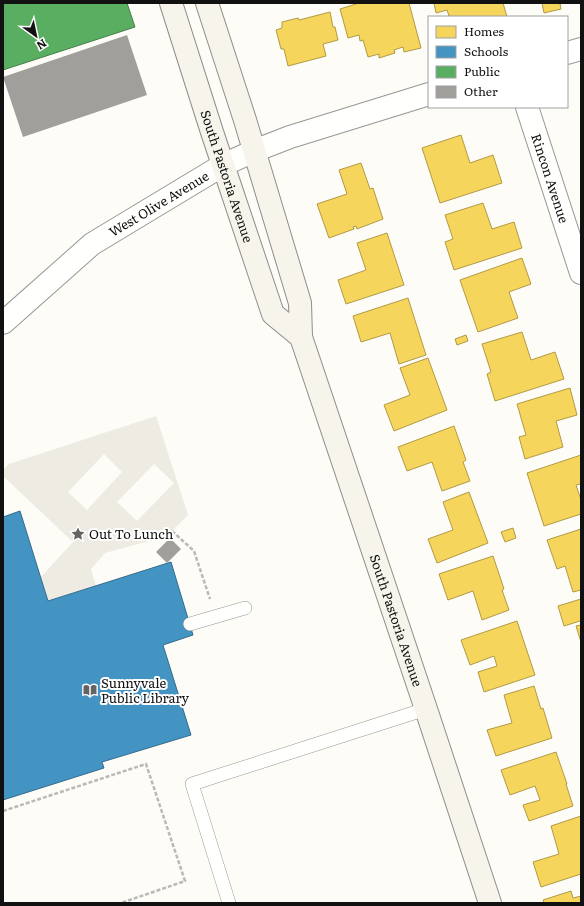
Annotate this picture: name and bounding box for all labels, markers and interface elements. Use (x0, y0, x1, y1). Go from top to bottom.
north arrow (16, 16, 56, 56)
legend (428, 16, 568, 108)
text: Homes (464, 22, 504, 40)
text: N (34, 36, 50, 54)
text: Schools (464, 42, 509, 60)
text: Public (464, 62, 500, 80)
text: Other (464, 82, 498, 100)
street label: South Pastoria Avenue (197, 107, 258, 245)
street label: Rincon Avenue (527, 131, 574, 226)
street label: West Olive Avenue (105, 166, 212, 241)
place label: Out To Lunch (89, 524, 174, 543)
place icon: Out To Lunch (70, 526, 86, 542)
street label: South Pastoria Avenue (366, 551, 428, 689)
place label: Sunnyvale Public Library (101, 673, 190, 707)
library icon: Sunnyvale Public Library (82, 682, 98, 698)

